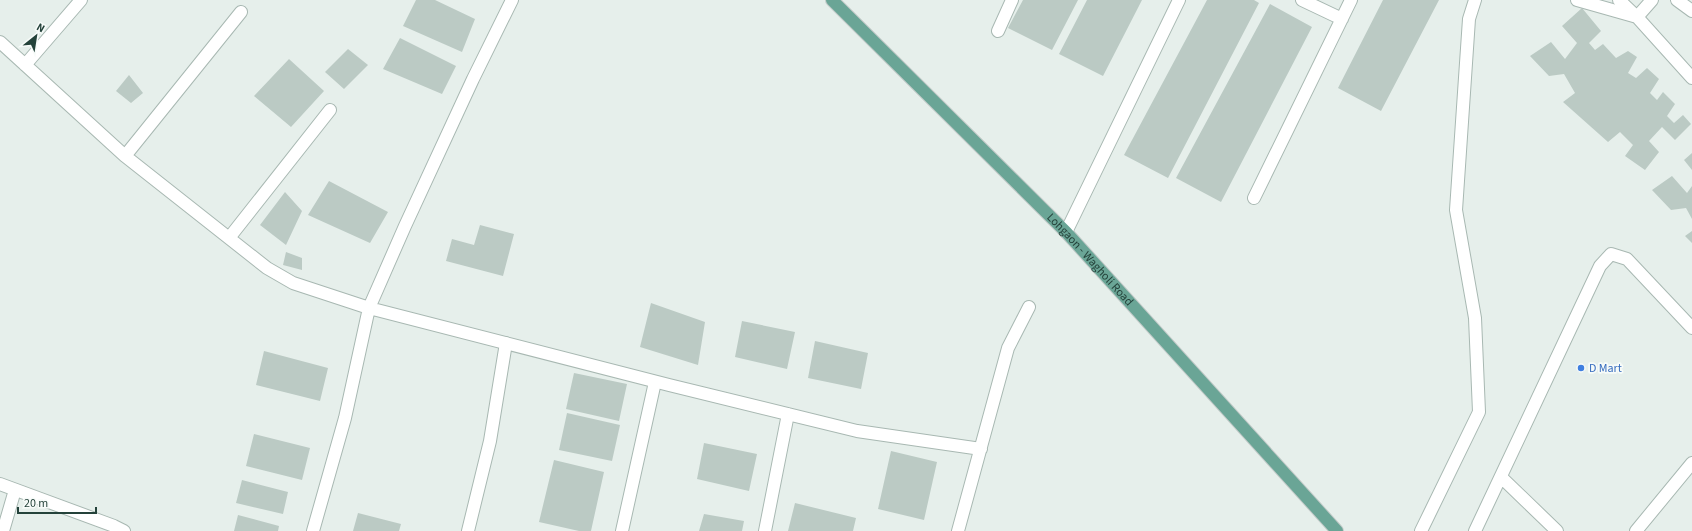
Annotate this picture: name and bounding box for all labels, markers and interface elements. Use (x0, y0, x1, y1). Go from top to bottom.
north arrow (16, 16, 56, 56)
text: N (34, 19, 48, 36)
street label: Lohgaon - Wagholi Road (1043, 209, 1137, 310)
place label: D Mart (1589, 360, 1622, 377)
marker: D Mart (1576, 363, 1586, 373)
scale bar (18, 489, 96, 515)
text: 20 m (24, 495, 48, 512)

